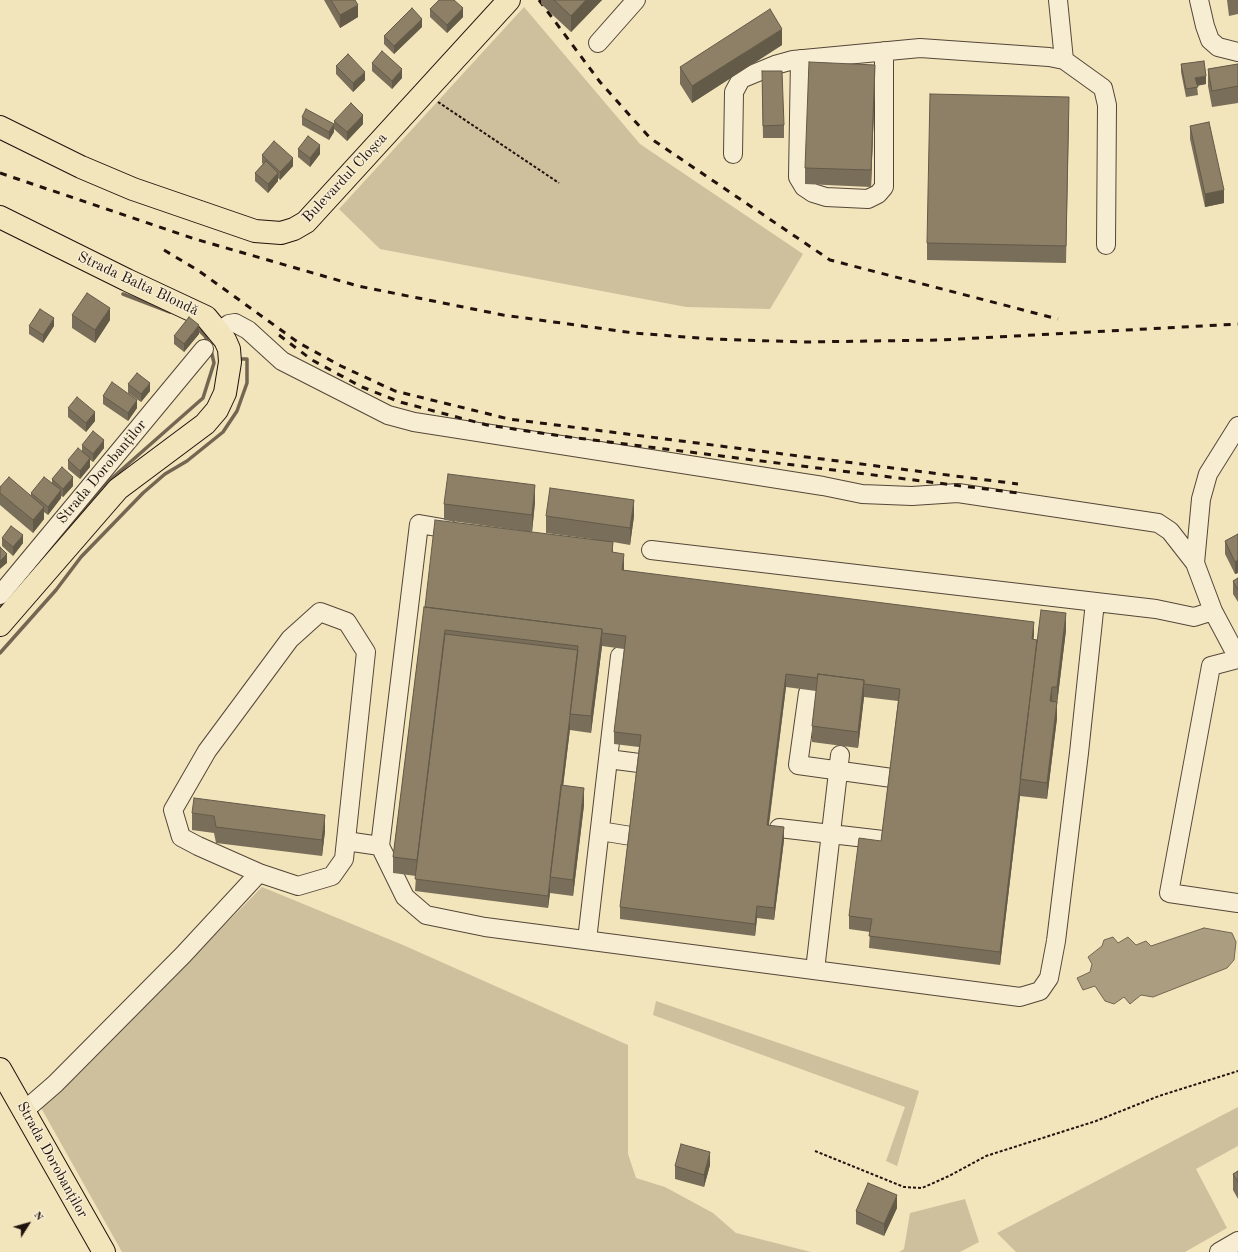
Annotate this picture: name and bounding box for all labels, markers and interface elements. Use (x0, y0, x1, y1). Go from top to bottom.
street label: Bulevardul Cloșca (299, 129, 391, 227)
street label: Strada Balta Blondă (75, 248, 201, 320)
street label: Strada Dorobanților (53, 416, 151, 528)
street label: Strada Dorobanților (13, 1099, 91, 1221)
north arrow (8, 1204, 48, 1244)
text: N (31, 1210, 45, 1223)

